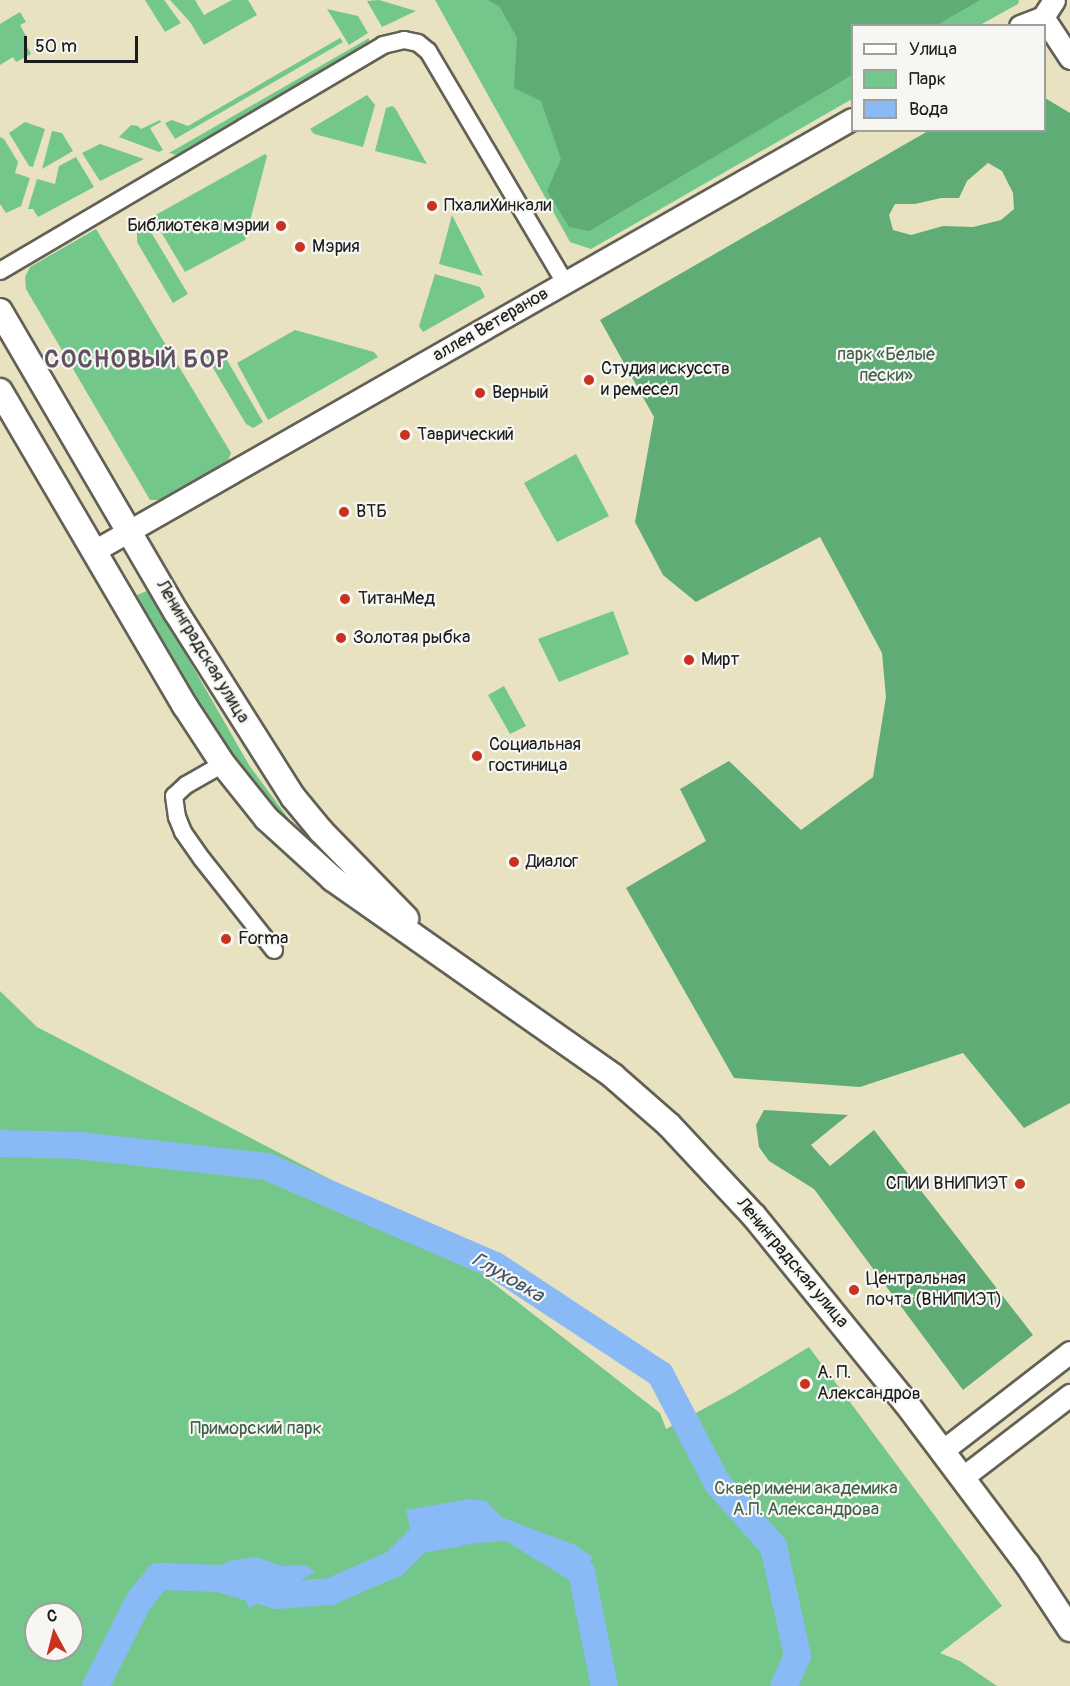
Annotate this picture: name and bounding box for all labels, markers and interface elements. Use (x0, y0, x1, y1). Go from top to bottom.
scale bar (27, 24, 141, 62)
legend (851, 24, 1046, 132)
text: 50 m (35, 35, 77, 58)
text: Улица (909, 38, 957, 61)
text: Парк (909, 68, 946, 91)
text: Вода (909, 98, 948, 121)
place label: ПхалиХинкали (444, 195, 551, 217)
marker: ПхалиХинкали (425, 199, 439, 213)
place label: Библиотека мэрии (127, 215, 269, 237)
marker: Библиотека мэрии (274, 219, 288, 233)
place label: Мэрия (312, 236, 360, 258)
marker: Мэрия (293, 240, 307, 254)
street label: аллея Ветеранов (429, 283, 553, 367)
park label: парк «Белые пески» (837, 345, 935, 388)
district label: СОСНОВЫЙ БОР (44, 346, 230, 374)
place label: Студия искусств и ремесел (601, 359, 730, 401)
marker: Студия искусств и ремесел (582, 373, 596, 387)
place label: Верный (492, 382, 549, 404)
marker: Верный (473, 386, 487, 400)
place label: Таврический (417, 424, 514, 446)
marker: Таврический (398, 428, 412, 442)
place label: ВТБ (356, 501, 387, 523)
marker: ВТБ (337, 505, 351, 519)
street label: Ленинградская улица (151, 576, 253, 728)
place label: ТитанМед (358, 588, 435, 610)
marker: ТитанМед (336, 590, 354, 608)
place label: Золотая рыбка (353, 627, 470, 649)
marker: Золотая рыбка (334, 631, 348, 645)
place label: Мирт (701, 649, 739, 671)
marker: Мирт (682, 653, 696, 667)
place label: Социальная гостиница (489, 735, 581, 777)
marker: Социальная гостиница (470, 749, 484, 763)
place label: Диалог (526, 851, 578, 873)
marker: Диалог (507, 855, 521, 869)
place label: Forma (238, 928, 288, 950)
marker: Forma (219, 932, 233, 946)
place label: СПИИ ВНИПИЭТ (886, 1173, 1008, 1195)
marker: СПИИ ВНИПИЭТ (1013, 1177, 1027, 1191)
street label: Ленинградская улица (731, 1193, 853, 1333)
water label: Глуховка (468, 1247, 548, 1307)
place label: Центральная почта (ВНИПИЭТ) (866, 1269, 1002, 1312)
marker: Центральная почта (ВНИПИЭТ) (847, 1283, 861, 1297)
place label: А. П. Александров (817, 1363, 921, 1406)
marker: А. П. Александров (798, 1377, 812, 1391)
park label: Приморский парк (190, 1418, 322, 1440)
park label: Сквер имени академика А.П. Александрова (714, 1479, 898, 1522)
north arrow (24, 1602, 84, 1662)
text: С (46, 1606, 58, 1627)

